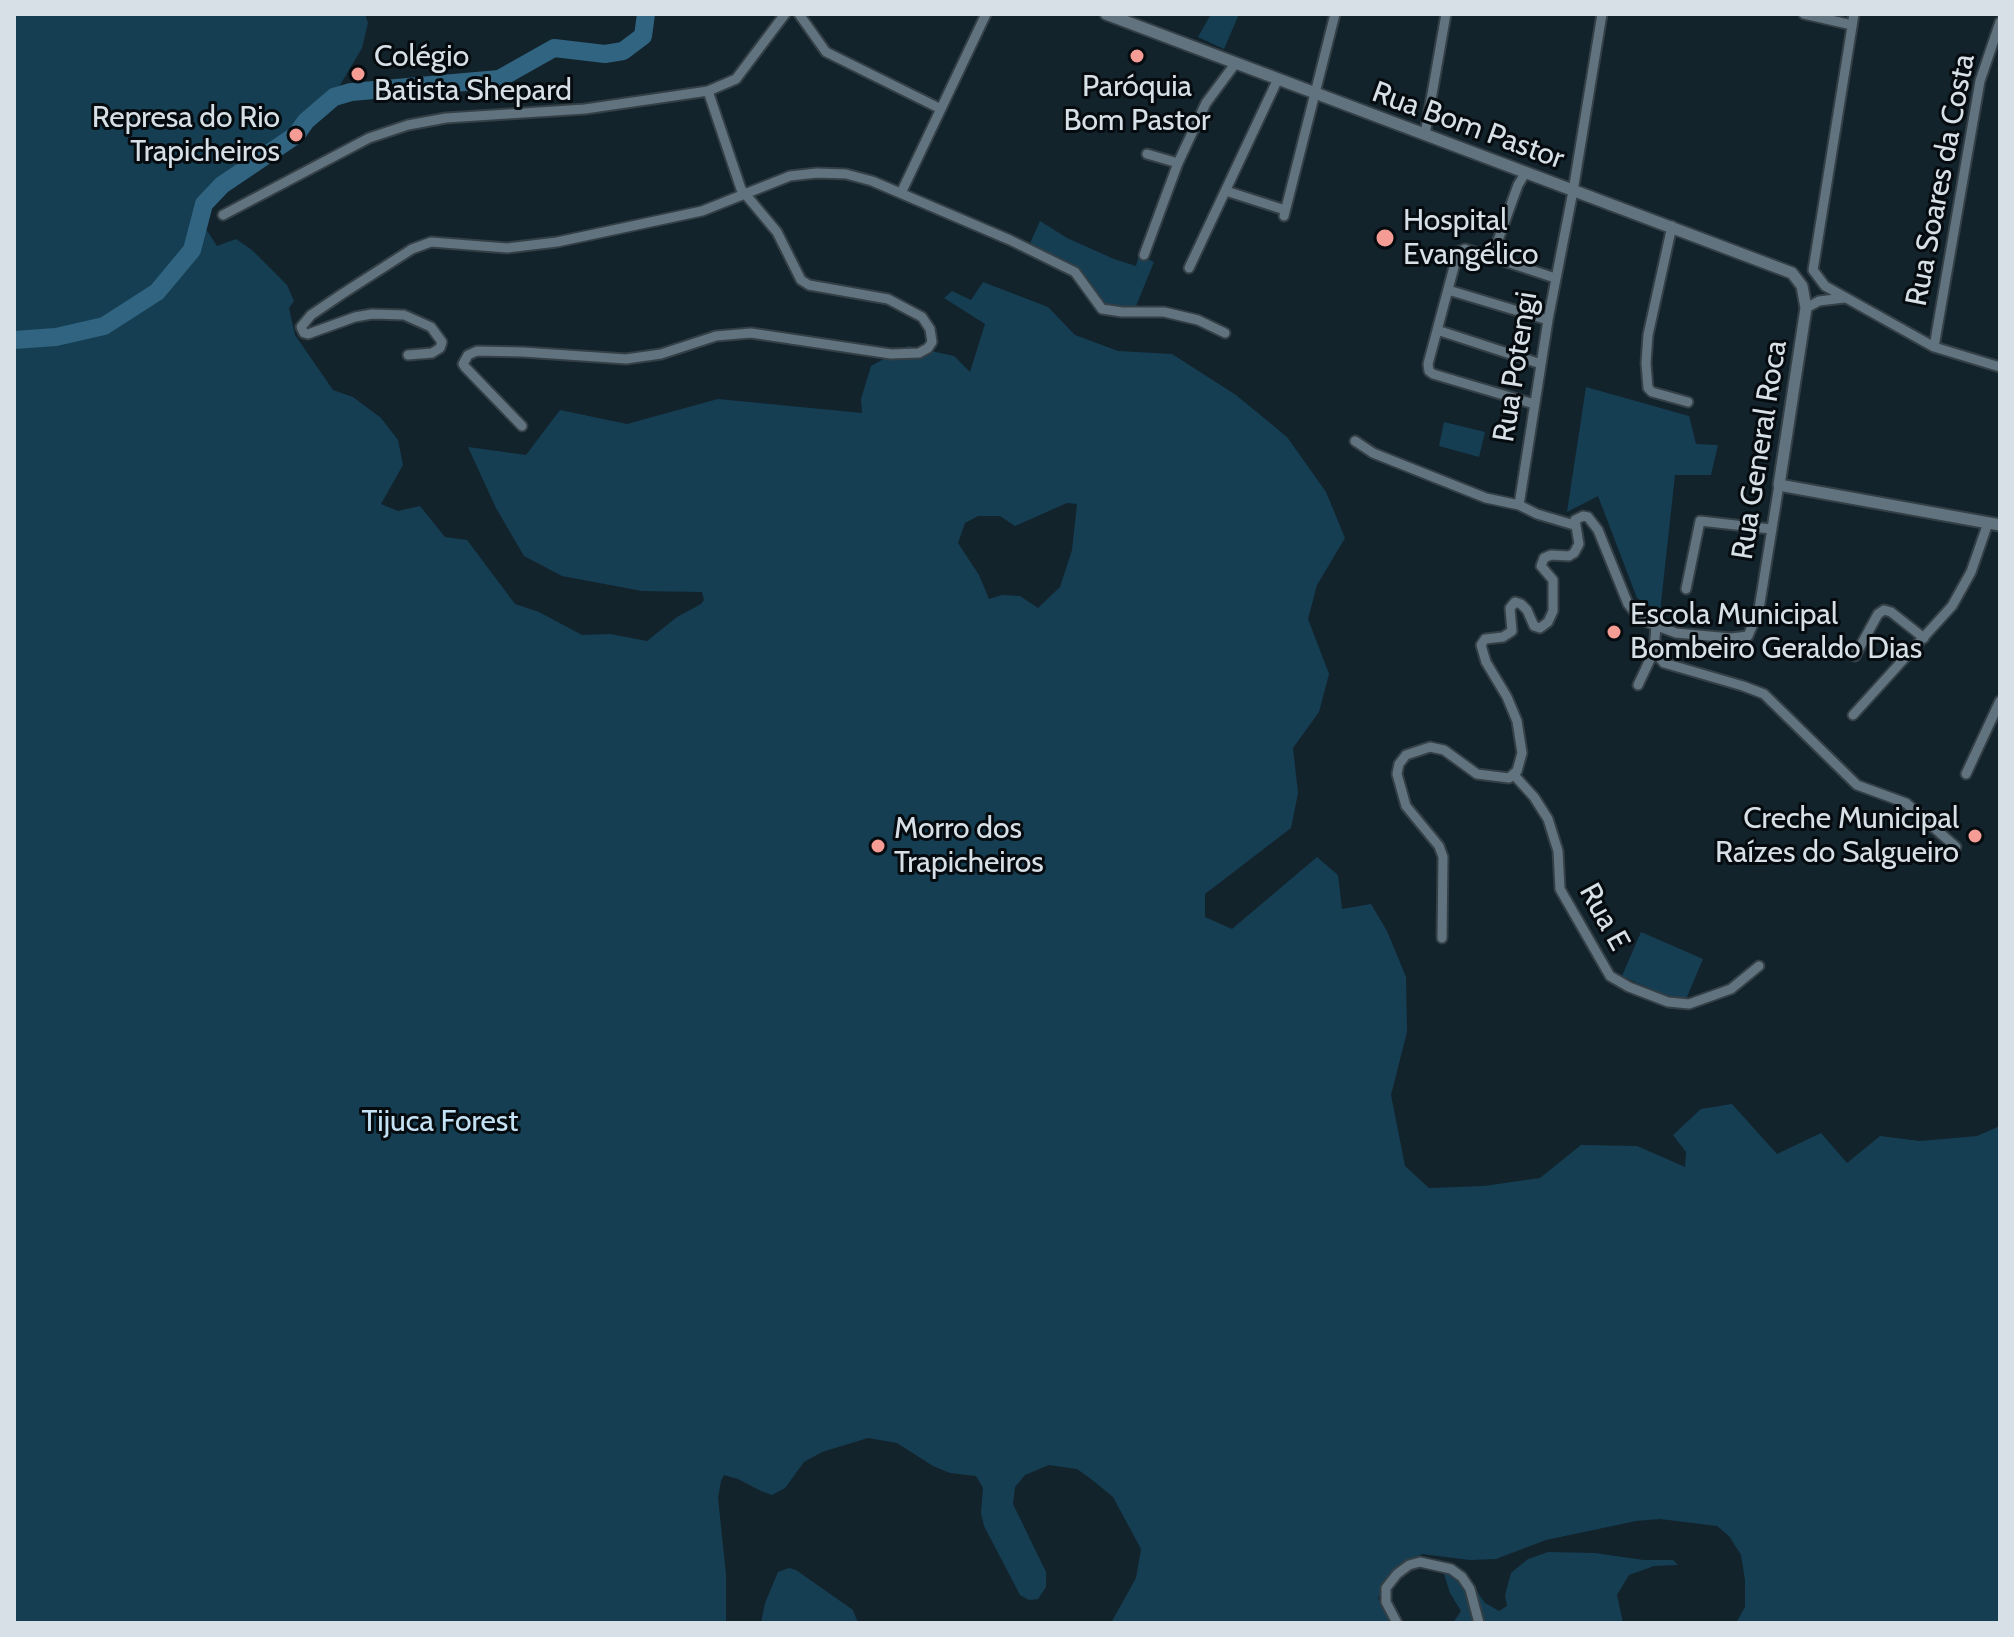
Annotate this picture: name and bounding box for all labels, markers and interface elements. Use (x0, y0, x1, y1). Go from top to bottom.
place label: Colégio Batista Shepard (374, 39, 572, 110)
marker: Paróquia Bom Pastor (1128, 47, 1146, 65)
street label: Rua Soares da Costa (1899, 51, 1983, 309)
marker: Colégio Batista Shepard (349, 65, 367, 83)
place label: Paróquia Bom Pastor (1064, 69, 1210, 140)
street label: Rua Bom Pastor (1367, 75, 1569, 177)
place label: Represa do Rio Trapicheiros (92, 100, 280, 170)
marker: Represa do Rio Trapicheiros (287, 126, 305, 144)
place label: Hospital Evangélico (1403, 203, 1539, 274)
marker: Hospital Evangélico (1374, 227, 1396, 249)
street label: Rua Potengi (1486, 289, 1546, 445)
street label: Rua General Roca (1725, 338, 1795, 562)
place label: Escola Municipal Bombeiro Geraldo Dias (1630, 597, 1922, 668)
marker: Escola Municipal Bombeiro Geraldo Dias (1605, 623, 1623, 641)
place label: Creche Municipal Raízes do Salgueiro (1715, 801, 1959, 872)
place label: Morro dos Trapicheiros (894, 811, 1044, 882)
marker: Creche Municipal Raízes do Salgueiro (1966, 827, 1984, 845)
marker: Morro dos Trapicheiros (869, 837, 887, 855)
street label: Rua E (1571, 877, 1637, 957)
park label: Tijuca Forest (362, 1104, 518, 1140)

